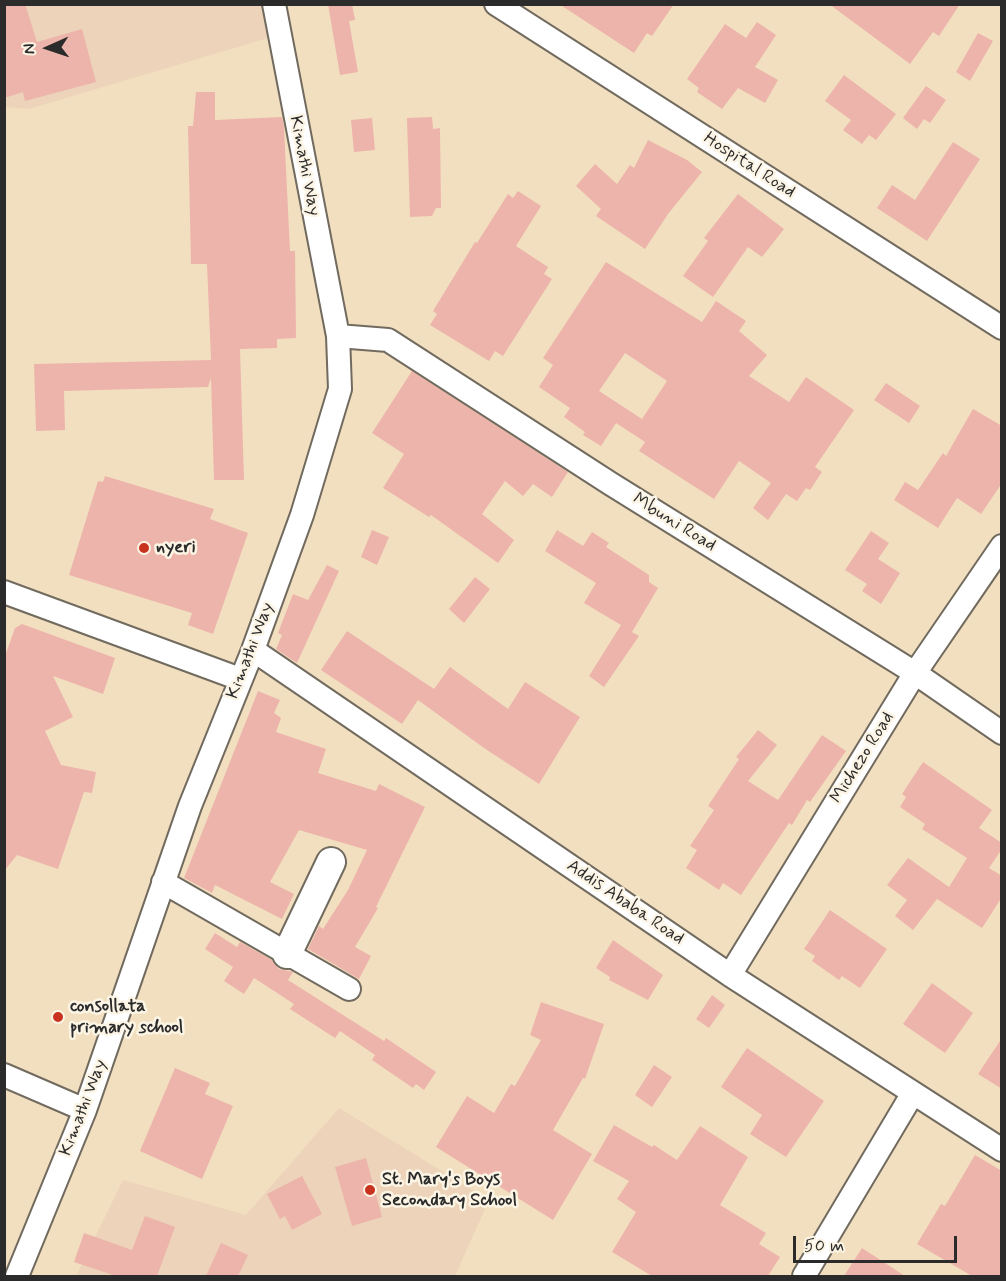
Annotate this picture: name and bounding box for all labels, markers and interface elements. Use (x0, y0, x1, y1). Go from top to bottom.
north arrow (18, 18, 78, 78)
text: N (19, 43, 40, 55)
street label: Kimathi Way (284, 114, 324, 218)
street label: Hospital Road (699, 128, 799, 204)
street label: Mbuni Road (628, 489, 720, 557)
place label: nyeri (156, 537, 196, 559)
marker: nyeri (137, 541, 151, 555)
street label: Kimathi Way (223, 600, 279, 702)
street label: Michezo Road (826, 708, 900, 808)
street label: Addis Ababa Road (562, 856, 688, 950)
place label: consollata primary school (70, 996, 183, 1038)
marker: consollata primary school (51, 1010, 65, 1024)
street label: Kimathi Way (56, 1057, 112, 1159)
place label: St. Mary's Boys Secondary School (382, 1169, 517, 1212)
marker: St. Mary's Boys Secondary School (363, 1183, 377, 1197)
scale bar (796, 1224, 960, 1262)
text: 50 m (804, 1234, 844, 1258)

